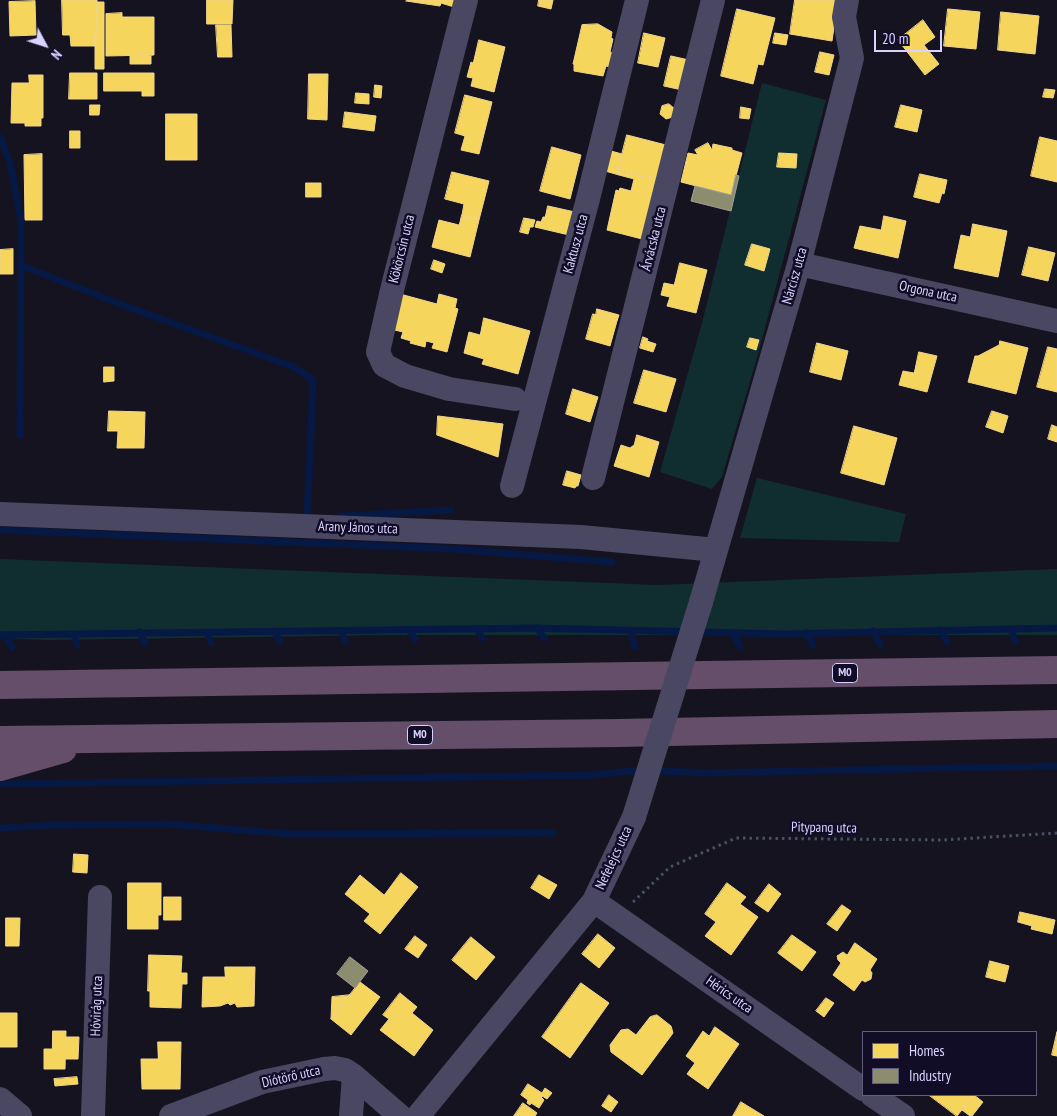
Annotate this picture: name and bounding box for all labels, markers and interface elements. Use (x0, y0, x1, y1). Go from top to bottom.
north arrow (20, 20, 70, 70)
scale bar (877, 20, 944, 52)
text: 20 m (882, 29, 908, 48)
text: N (47, 46, 66, 63)
street label: Árvácska utca (638, 205, 670, 273)
street label: Kökörcsin utca (385, 213, 419, 285)
street label: Kaktusz utca (560, 213, 592, 275)
street label: Nárcisz utca (779, 246, 811, 306)
street label: Orgona utca (898, 278, 958, 306)
street label: Arany János utca (318, 518, 398, 538)
road number: M0 (832, 664, 858, 682)
road number: M0 (408, 726, 432, 744)
street label: Pitypang utca (791, 819, 857, 837)
street label: Nefelejcs utca (592, 824, 636, 892)
street label: Hérics utca (702, 973, 756, 1017)
street label: Hóvirág utca (88, 975, 106, 1037)
legend (862, 1031, 1037, 1096)
text: Homes (909, 1041, 945, 1060)
street label: Diótörő utca (260, 1062, 322, 1092)
text: Industry (909, 1066, 951, 1085)

